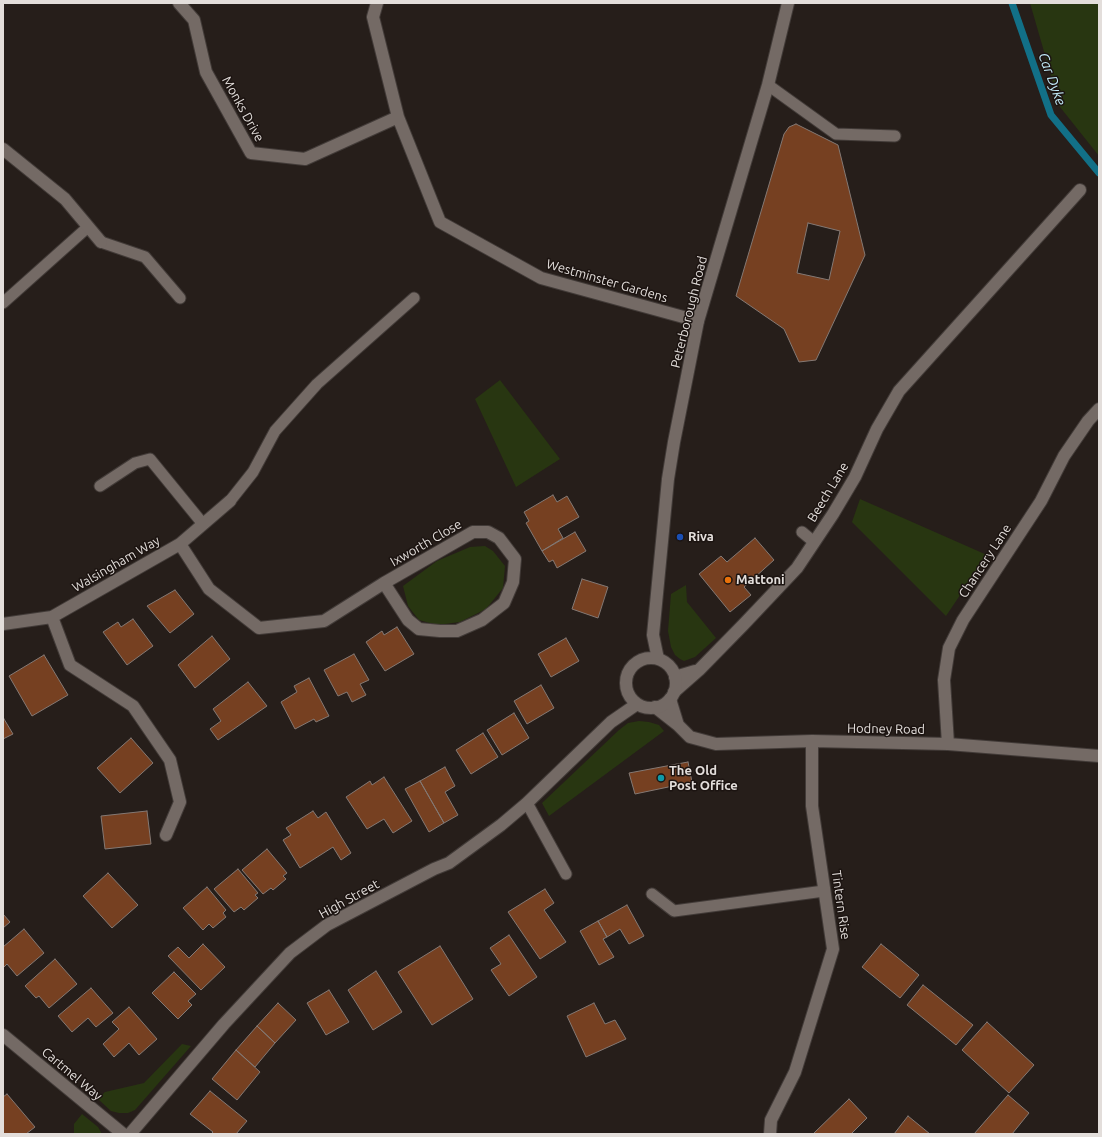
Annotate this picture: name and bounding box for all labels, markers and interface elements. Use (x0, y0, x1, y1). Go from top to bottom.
water label: Car Dyke (1035, 50, 1069, 108)
street label: Monks Drive (219, 74, 267, 144)
street label: Peterborough Road (668, 254, 710, 370)
street label: Westminster Gardens (545, 256, 669, 306)
street label: Beech Lane (804, 459, 852, 525)
street label: Ixworth Close (388, 516, 464, 570)
street label: Chancery Lane (955, 521, 1015, 601)
place label: Riva (688, 529, 714, 545)
marker: Riva (675, 532, 685, 542)
street label: Walsingham Way (69, 533, 163, 595)
place label: Mattoni (736, 572, 785, 588)
marker: Mattoni (723, 575, 733, 585)
street label: Hodney Road (847, 721, 925, 737)
place label: The Old Post Office (669, 763, 738, 794)
marker: The Old Post Office (656, 773, 666, 783)
street label: Tintern Rise (828, 869, 854, 941)
street label: High Street (316, 876, 382, 922)
street label: Cartmel Way (39, 1044, 105, 1104)

